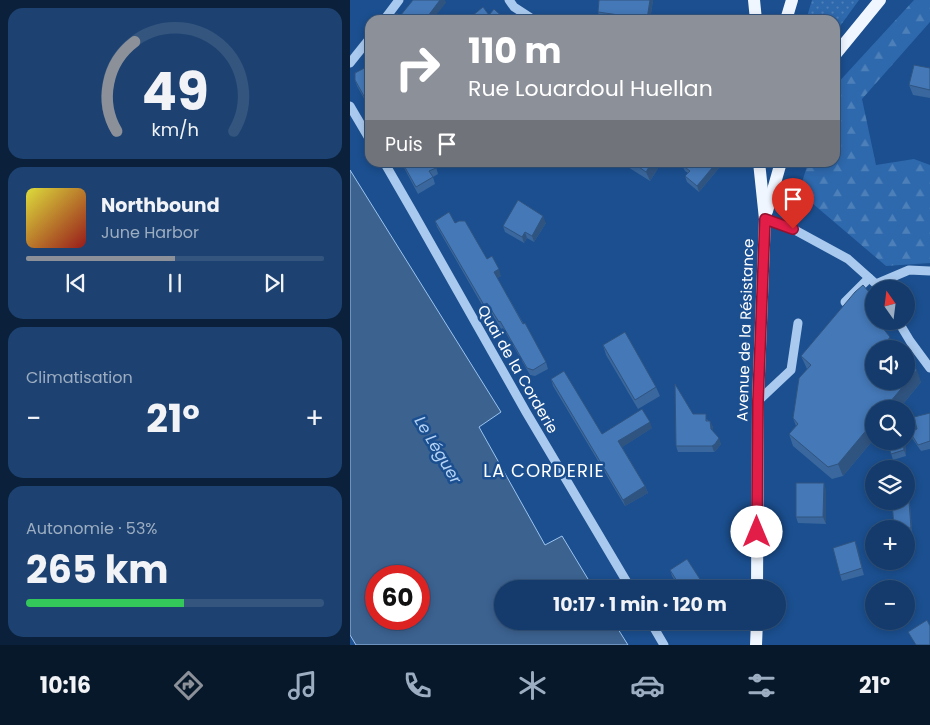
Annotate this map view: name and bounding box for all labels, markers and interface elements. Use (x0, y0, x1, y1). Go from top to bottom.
text: 110 m (468, 26, 562, 75)
icon: right (385, 35, 450, 100)
text: 49 (141, 55, 209, 128)
text: Rue Louardoul Huellan (468, 73, 713, 104)
text: km/h (151, 117, 199, 142)
icon: arrive (433, 130, 461, 158)
text: Puis (385, 131, 423, 158)
pin (772, 178, 814, 229)
icon: arrive (779, 185, 807, 213)
text: Northbound (101, 192, 220, 219)
text: June Harbor (101, 221, 199, 244)
street label: Avenue de la Résistance (731, 238, 759, 422)
icon: previous (62, 269, 90, 297)
icon: pause (161, 269, 189, 297)
icon: next (260, 269, 288, 297)
north arrow (865, 280, 915, 330)
map controls (865, 280, 915, 630)
street label: Quai de la Corderie (473, 301, 563, 437)
button: sound (865, 340, 915, 390)
text: Climatisation (26, 366, 133, 389)
text: 21° (146, 392, 200, 445)
text: − (26, 399, 41, 438)
text: + (305, 399, 324, 438)
button: search (865, 400, 915, 450)
water label: Le Léguer (409, 412, 468, 489)
district label: LA CORDERIE (483, 458, 605, 483)
button: layers (865, 460, 915, 510)
position arrow (730, 505, 782, 557)
text: Autonomie · 53% (26, 517, 157, 540)
button: + (865, 520, 915, 570)
text: 265 km (26, 543, 168, 596)
speed limit sign: 60 (365, 565, 430, 630)
button: − (865, 580, 915, 630)
text: 10:17 · 1 min · 120 m (553, 591, 727, 618)
icon: directions (171, 668, 206, 703)
icon: music (285, 668, 320, 703)
icon: phone (400, 668, 435, 703)
icon: climate (515, 668, 550, 703)
icon: car (630, 668, 665, 703)
icon: filters (744, 668, 779, 703)
text: 10:16 (40, 670, 91, 701)
text: 21° (859, 670, 890, 701)

